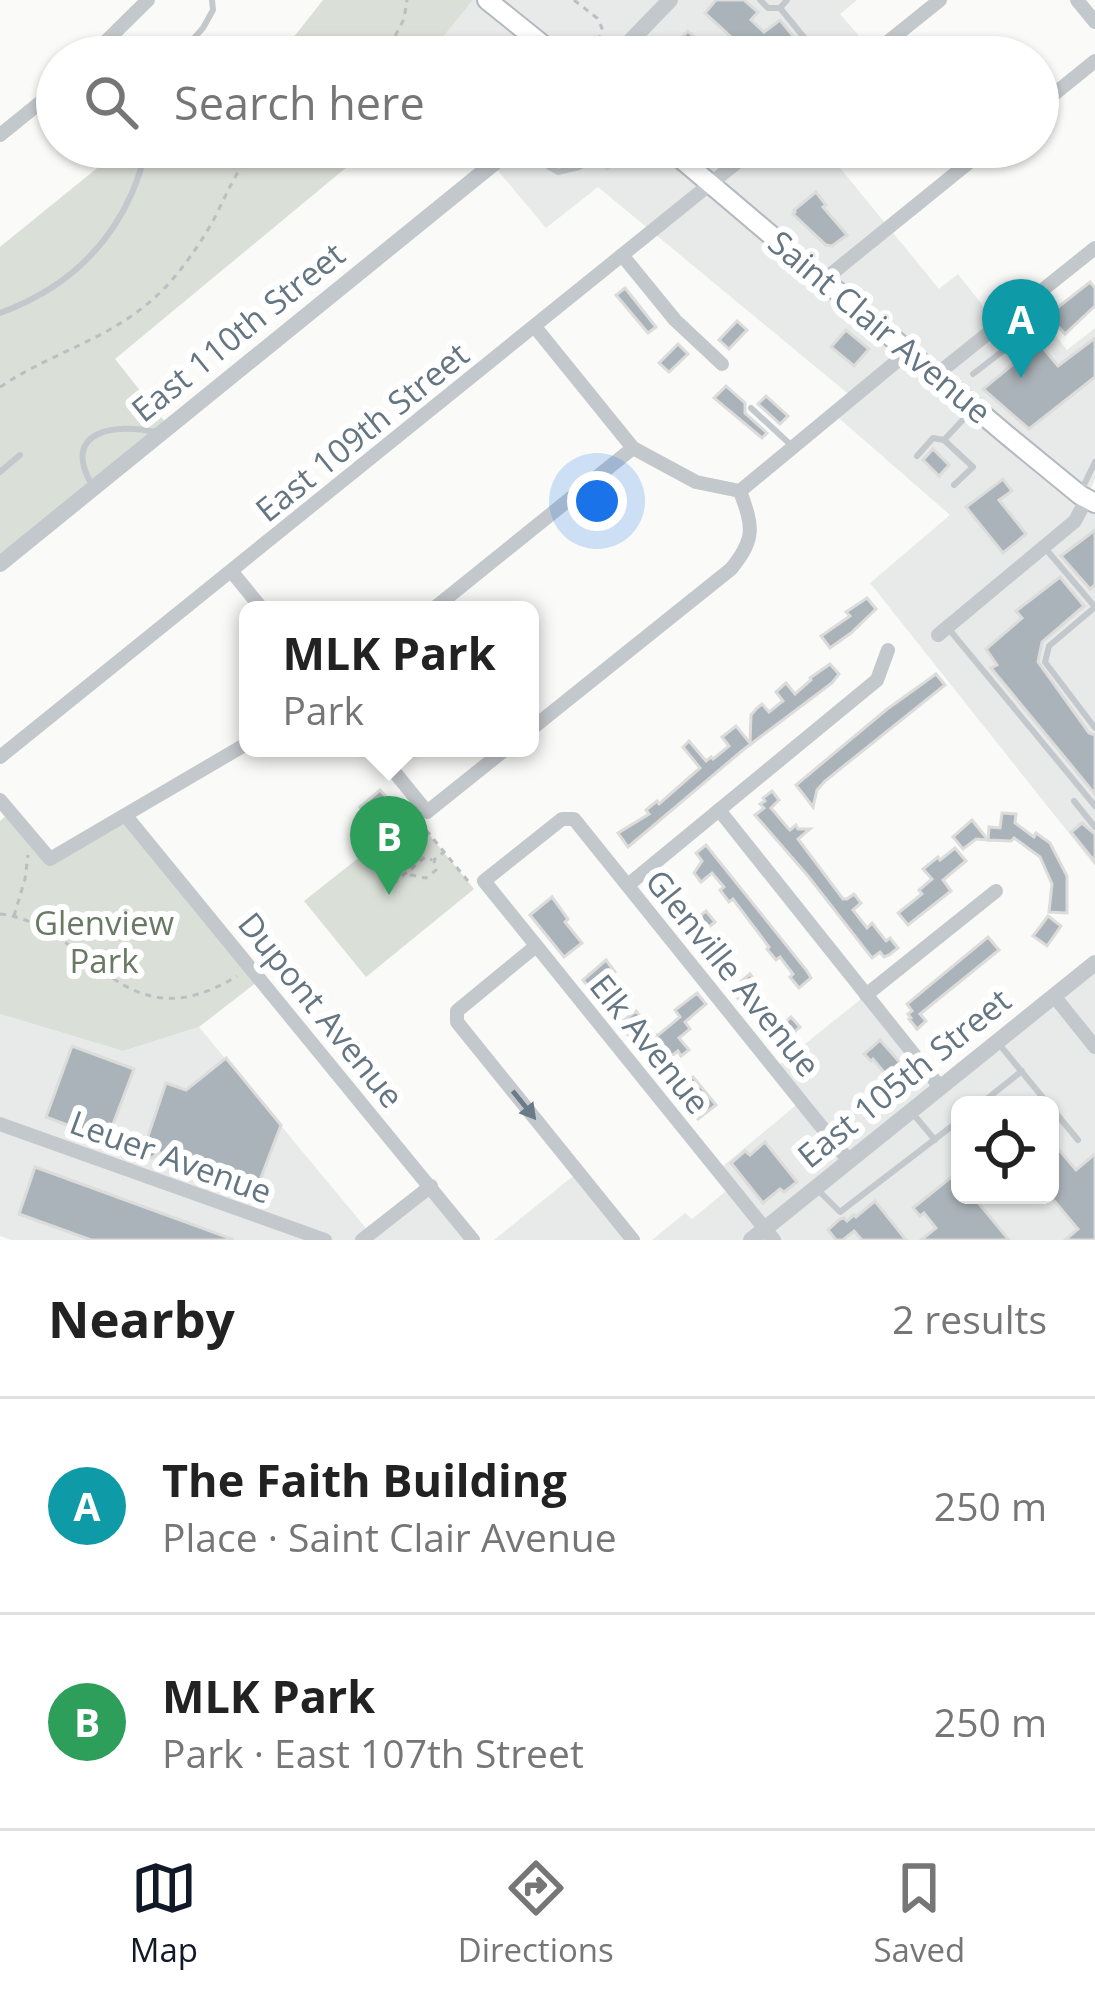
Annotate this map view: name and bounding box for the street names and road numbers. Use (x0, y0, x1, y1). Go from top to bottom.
street label: Saint Clair Avenue (759, 220, 1001, 433)
street label: East 110th Street (122, 232, 354, 432)
street label: East 109th Street (246, 332, 478, 532)
street label: Glenville Avenue (636, 860, 831, 1086)
street label: Dupont Avenue (228, 902, 414, 1117)
street label: Elk Avenue (580, 964, 721, 1123)
street label: East 105th Street (788, 978, 1020, 1178)
street label: Leuer Avenue (64, 1099, 278, 1214)

